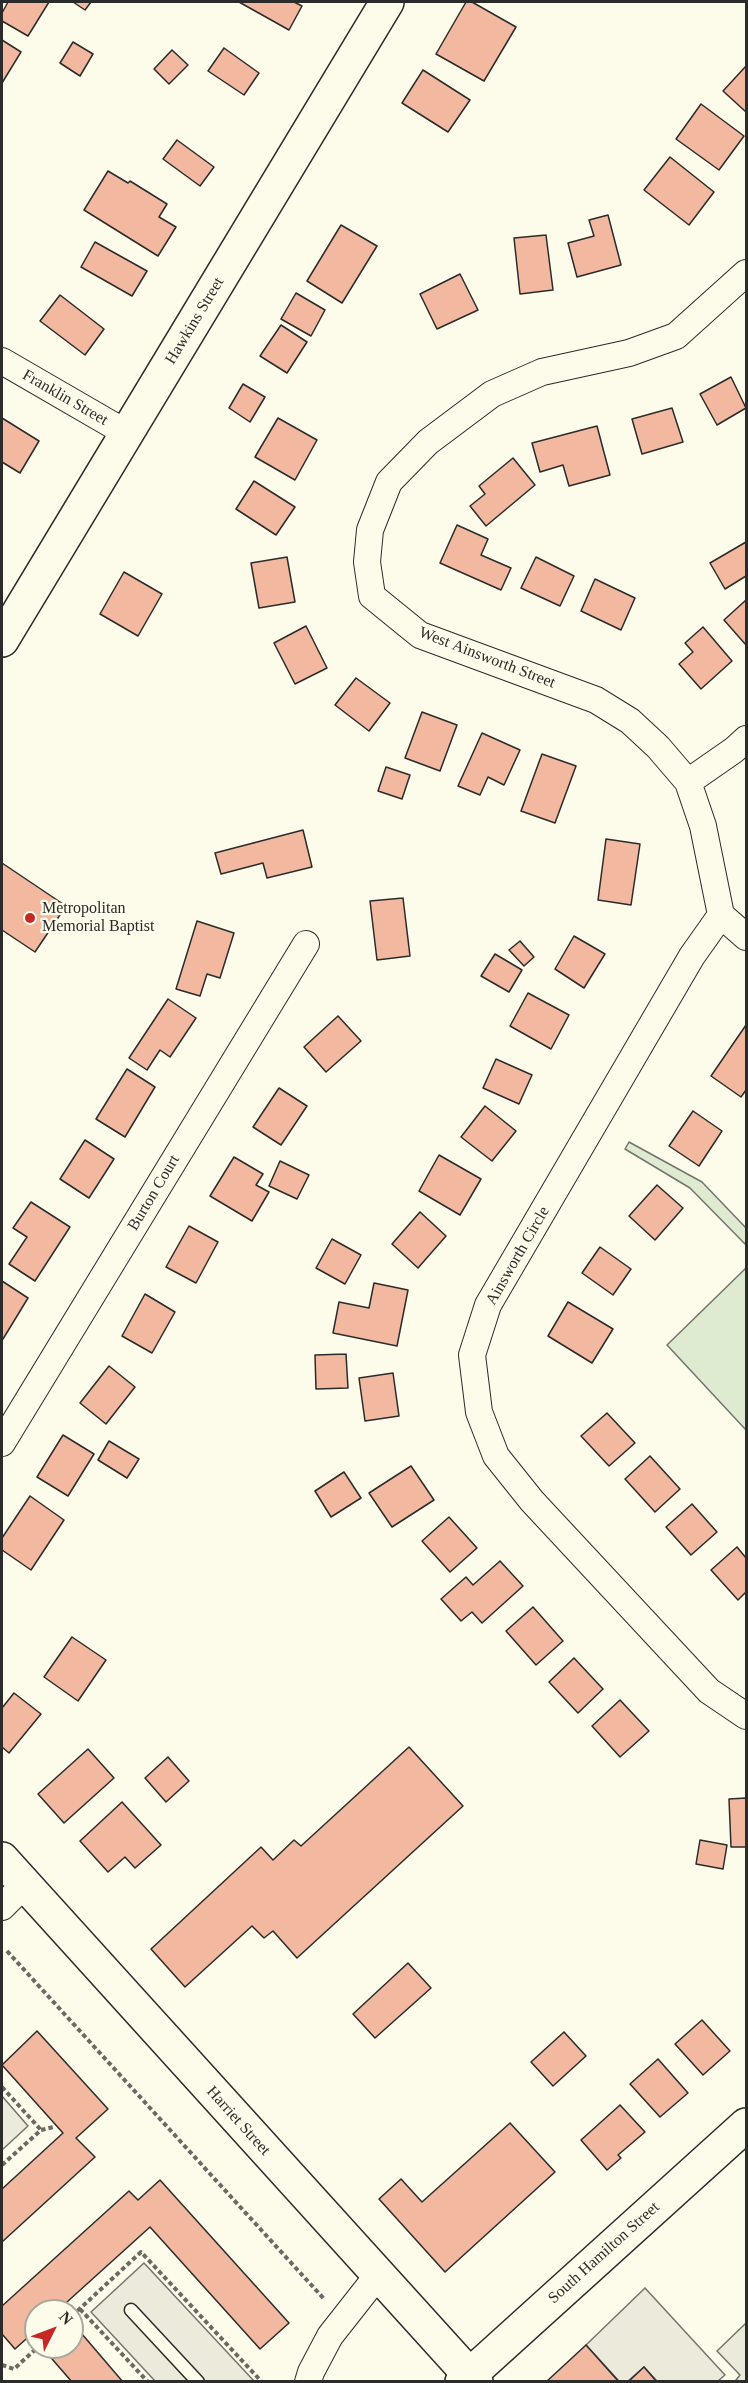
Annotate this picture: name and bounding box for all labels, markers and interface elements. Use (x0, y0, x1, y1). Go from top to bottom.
street label: Hawkins Street (161, 274, 229, 368)
street label: Franklin Street (19, 366, 111, 430)
street label: West Ainsworth Street (416, 623, 558, 693)
place label: Metropolitan Memorial Baptist (42, 899, 154, 937)
marker: Metropolitan Memorial Baptist (23, 911, 37, 925)
street label: Burton Court (124, 1152, 184, 1234)
street label: Ainsworth Circle (482, 1203, 554, 1309)
street label: Harriet Street (202, 2082, 274, 2160)
street label: South Hamilton Street (544, 2198, 664, 2308)
north arrow (24, 2299, 84, 2359)
text: N (56, 2308, 76, 2328)

